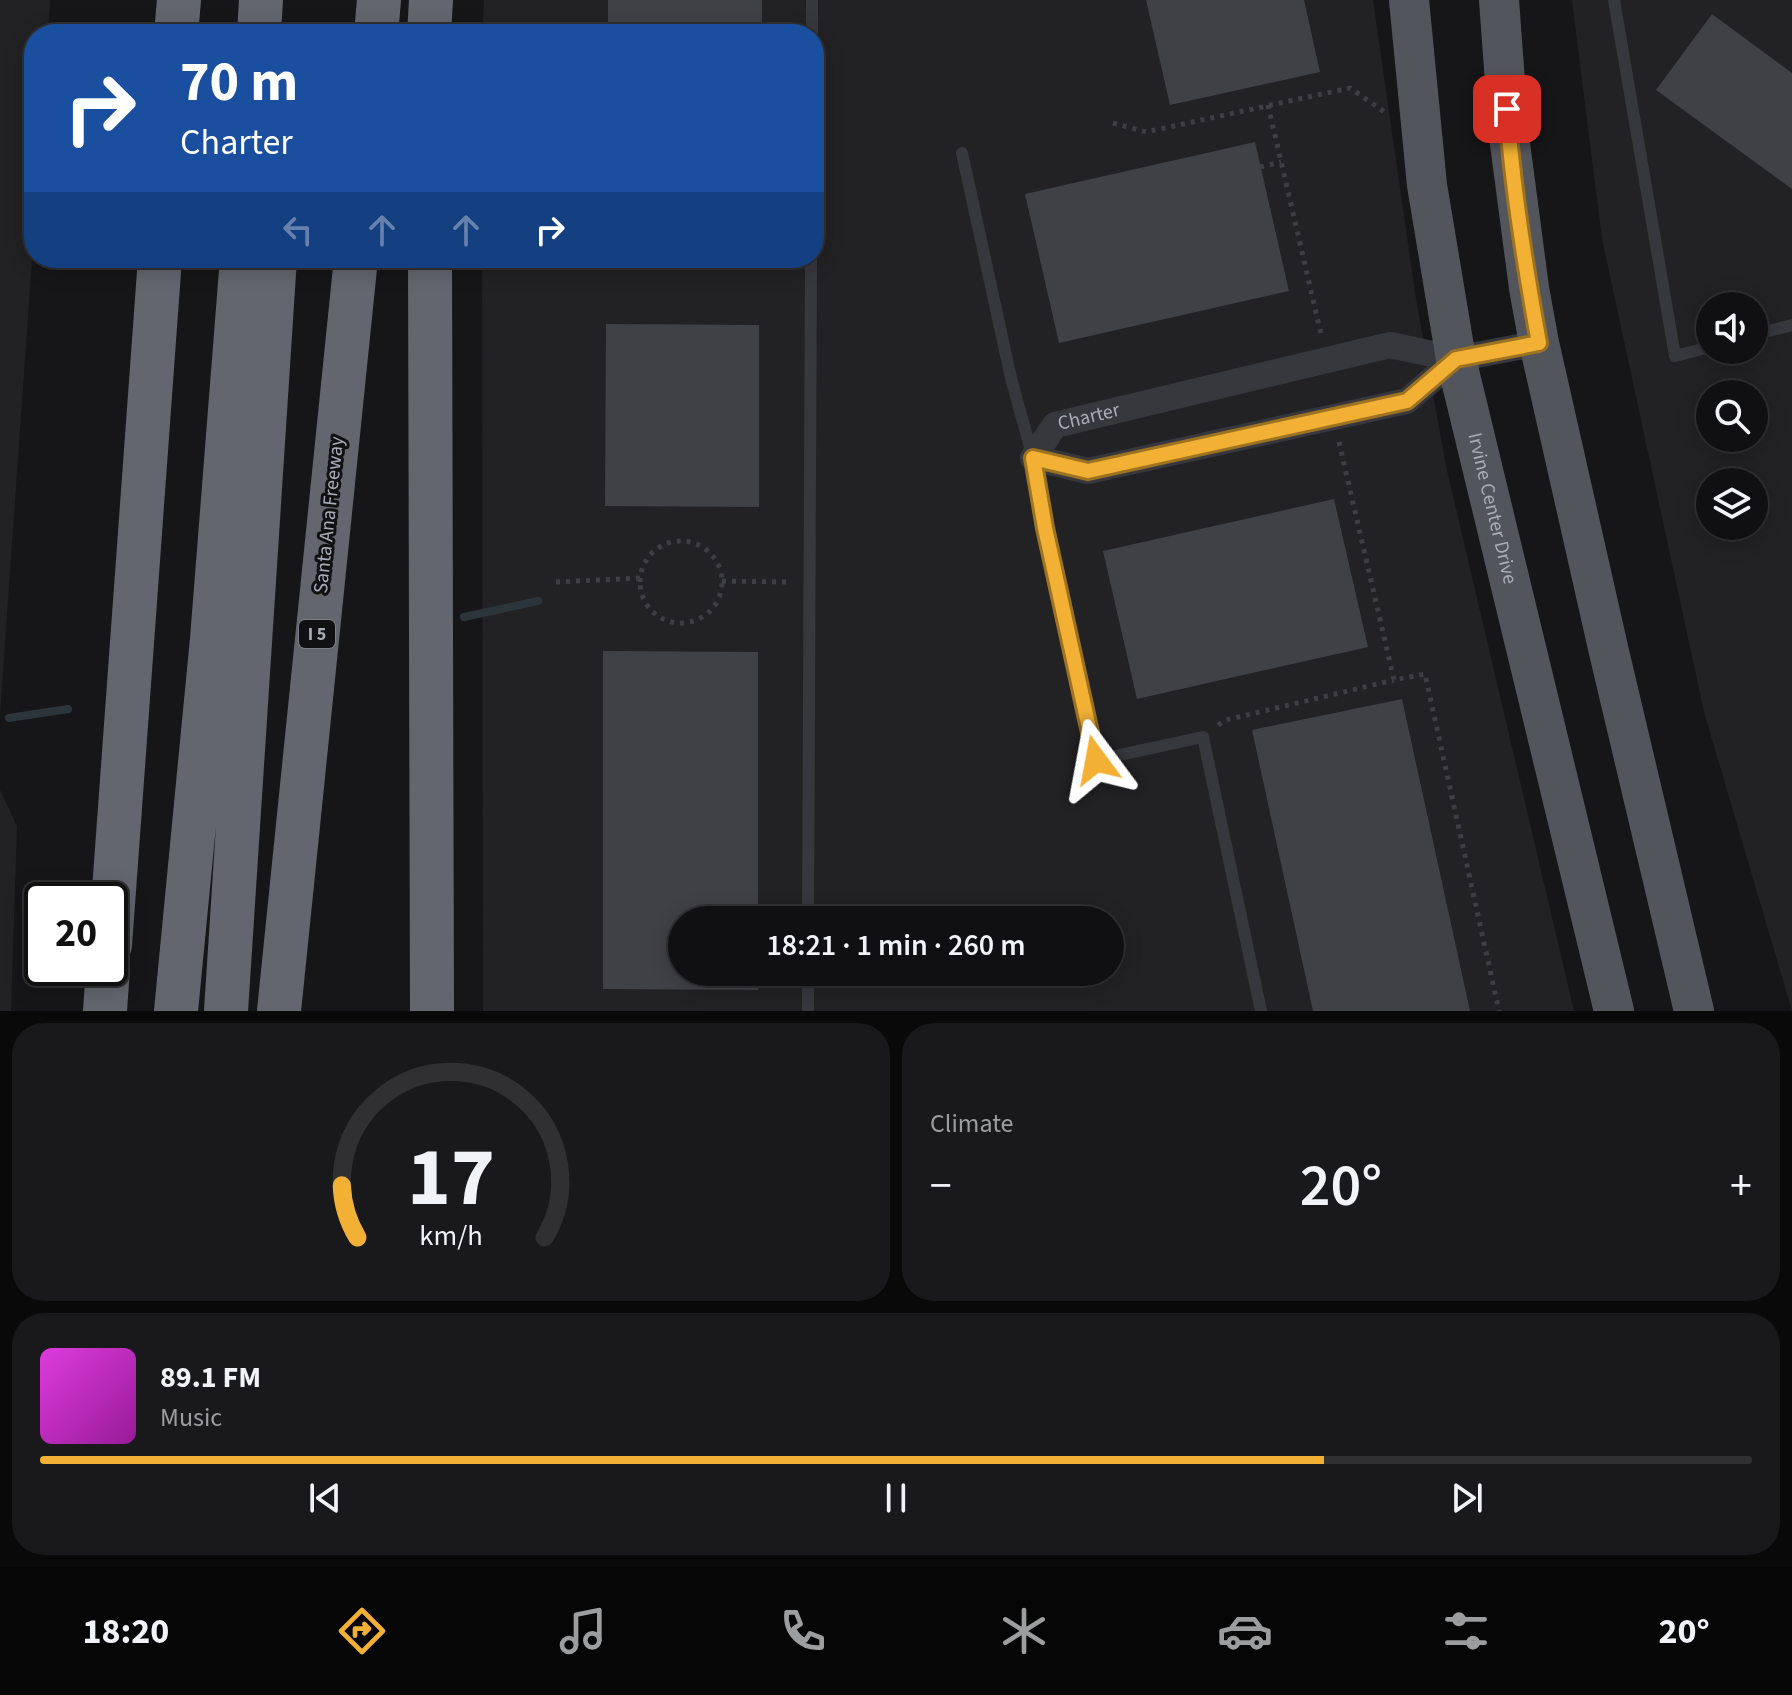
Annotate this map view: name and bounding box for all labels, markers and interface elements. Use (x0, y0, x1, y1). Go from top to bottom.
text: 70 m (180, 43, 298, 122)
icon: right (48, 56, 152, 160)
pin (1473, 75, 1541, 143)
icon: arrive (1485, 87, 1529, 131)
text: Charter (180, 117, 293, 168)
icon: left (276, 208, 320, 252)
icon: ahead (360, 208, 404, 252)
icon: ahead (444, 208, 488, 252)
icon: right (528, 208, 572, 252)
map controls (1696, 292, 1768, 540)
button: sound (1696, 292, 1768, 364)
button: search (1696, 380, 1768, 452)
street label: Charter (1055, 396, 1123, 438)
street label: Irvine Center Drive (1460, 430, 1524, 587)
street label: Santa Ana Freeway (307, 434, 351, 595)
button: layers (1696, 468, 1768, 540)
road number: I 5 (299, 620, 335, 648)
position arrow (1054, 718, 1138, 802)
speed limit sign: 20 (24, 882, 128, 986)
text: 18:21 · 1 min · 260 m (766, 924, 1026, 967)
text: Climate (930, 1105, 1014, 1142)
text: 17 (407, 1119, 495, 1237)
text: 20° (1300, 1144, 1382, 1229)
text: − (930, 1155, 952, 1218)
text: + (1730, 1155, 1752, 1218)
text: km/h (419, 1216, 483, 1256)
text: 89.1 FM (160, 1356, 261, 1399)
text: Music (160, 1399, 222, 1436)
icon: previous (303, 1476, 347, 1520)
icon: pause (874, 1476, 918, 1520)
icon: next (1445, 1476, 1489, 1520)
icon: directions (334, 1603, 390, 1659)
icon: music (555, 1603, 611, 1659)
icon: phone (775, 1603, 831, 1659)
icon: climate (996, 1603, 1052, 1659)
icon: car (1217, 1603, 1273, 1659)
icon: filters (1438, 1603, 1494, 1659)
text: 18:20 (82, 1606, 169, 1657)
text: 20° (1658, 1606, 1710, 1657)

